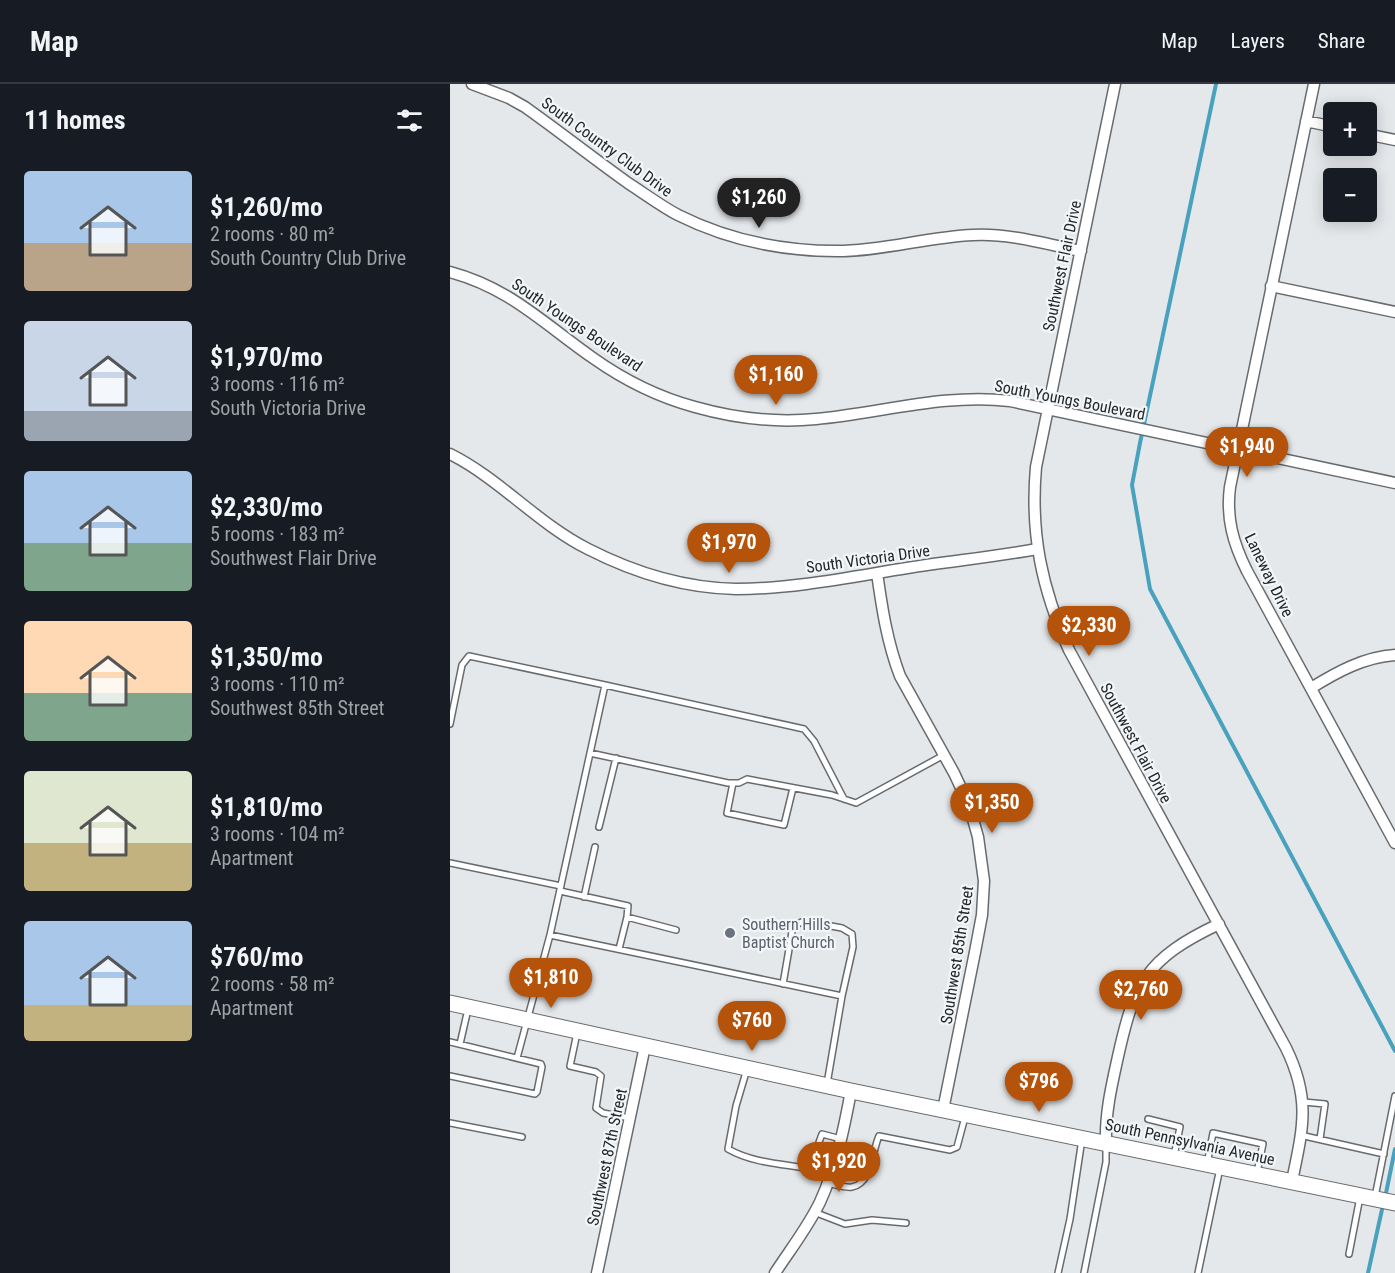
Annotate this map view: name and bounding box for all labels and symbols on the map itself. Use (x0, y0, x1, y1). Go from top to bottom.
street label: South Country Club Drive (538, 93, 676, 201)
pin: $1,260 (710, 178, 808, 229)
street label: Southwest Flair Drive (1039, 199, 1085, 333)
street label: South Youngs Boulevard (508, 274, 646, 376)
pin: $1,160 (727, 355, 825, 406)
street label: South Youngs Boulevard (993, 376, 1147, 424)
pin: $1,940 (1198, 427, 1296, 478)
pin: $1,970 (680, 523, 778, 574)
street label: Laneway Drive (1241, 530, 1297, 620)
street label: South Victoria Drive (805, 541, 931, 577)
pin: $2,330 (1040, 606, 1138, 657)
street label: Southwest Flair Drive (1096, 680, 1176, 806)
pin: $1,350 (943, 783, 1041, 834)
street label: Southwest 85th Street (937, 884, 977, 1025)
place label: Southern Hills Baptist Church (742, 915, 835, 952)
marker: Southern Hills Baptist Church (723, 926, 737, 940)
pin: $1,810 (502, 958, 600, 1009)
pin: $2,760 (1092, 970, 1190, 1021)
pin: $760 (716, 1001, 788, 1052)
pin: $796 (1003, 1062, 1075, 1113)
street label: Southwest 87th Street (583, 1087, 631, 1227)
street label: South Pennsylvania Avenue (1104, 1115, 1276, 1169)
pin: $1,920 (790, 1142, 888, 1193)

